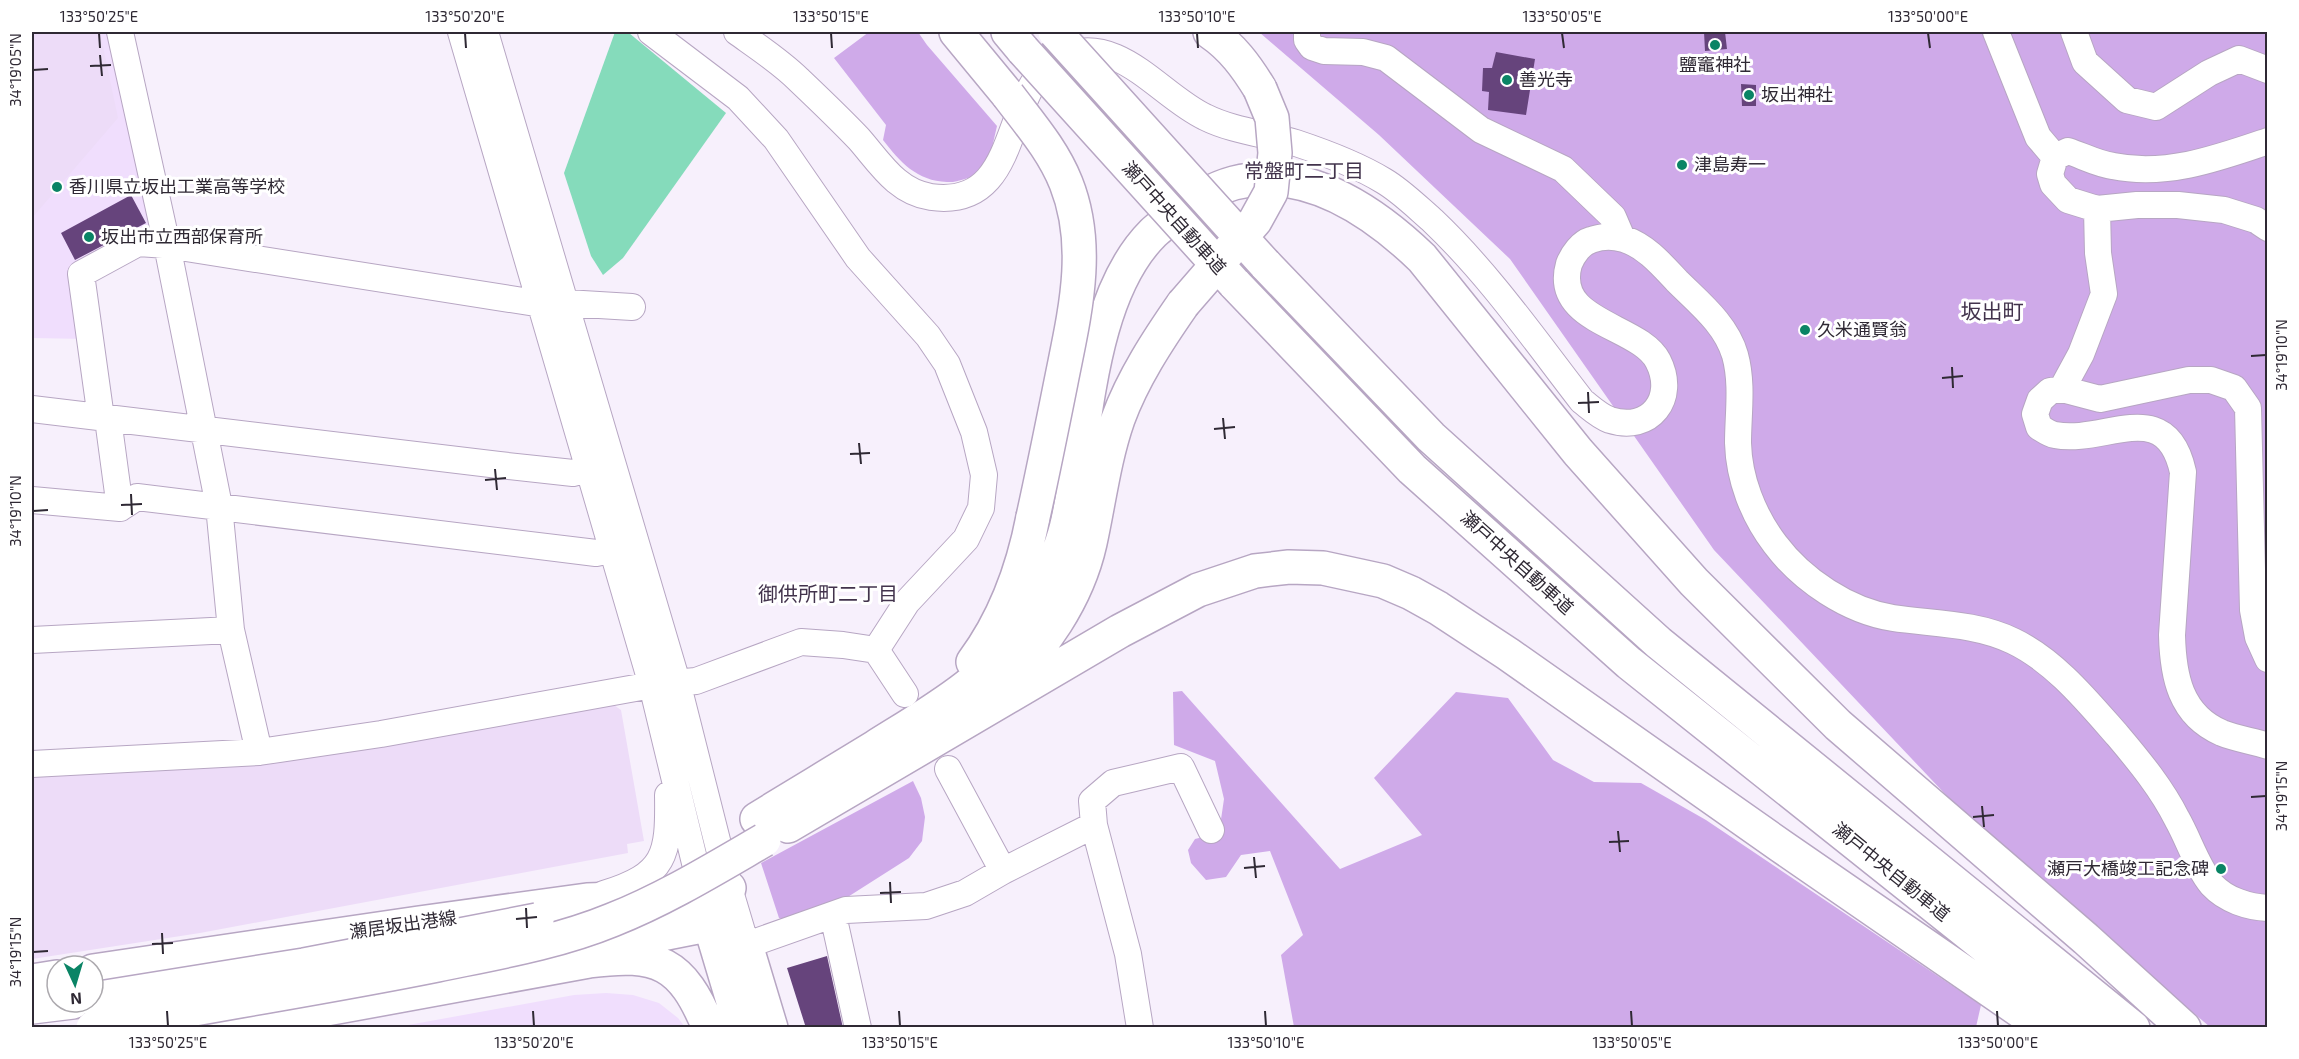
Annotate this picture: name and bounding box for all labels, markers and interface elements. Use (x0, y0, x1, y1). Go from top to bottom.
text: 133°50'25"E (60, 7, 138, 25)
text: 133°50'20"E (425, 7, 505, 25)
text: 133°50'15"E (793, 7, 869, 25)
text: 133°50'10"E (1158, 7, 1236, 25)
text: 133°50'05"E (1522, 7, 1602, 25)
text: 133°50'00"E (1888, 7, 1968, 25)
text: 34°19'05"N (6, 33, 24, 107)
marker: 鹽竈神社 (1708, 38, 1722, 52)
place label: 鹽竈神社 (1679, 53, 1751, 75)
place label: 善光寺 (1519, 68, 1573, 90)
marker: 善光寺 (1500, 73, 1514, 87)
place label: 坂出神社 (1761, 83, 1833, 105)
marker: 坂出神社 (1742, 88, 1756, 102)
place label: 津島寿一 (1694, 153, 1766, 175)
street label: 瀬戸中央自動車道 (1118, 156, 1231, 278)
district label: 常盤町二丁目 (1244, 158, 1364, 182)
marker: 津島寿一 (1675, 158, 1689, 172)
place label: 香川県立坂出工業高等学校 (69, 175, 285, 197)
marker: 香川県立坂出工業高等学校 (50, 180, 64, 194)
place label: 坂出市立西部保育所 (101, 225, 263, 247)
marker: 坂出市立西部保育所 (82, 230, 96, 244)
district label: 坂出町 (1961, 298, 2024, 323)
place label: 久米通賢翁 (1817, 318, 1907, 340)
text: 34°19'10"N (2272, 319, 2290, 391)
marker: 久米通賢翁 (1798, 323, 1812, 337)
text: 34°19'10"N (6, 475, 24, 547)
street label: 瀬戸中央自動車道 (1457, 506, 1579, 619)
district label: 御供所町二丁目 (758, 581, 898, 605)
text: 34°19'15"N (2272, 761, 2290, 831)
street label: 瀬戸中央自動車道 (1829, 817, 1955, 925)
place label: 瀬戸大橋竣工記念碑 (2047, 857, 2209, 879)
marker: 瀬戸大橋竣工記念碑 (2214, 862, 2228, 876)
street label: 瀬居坂出港線 (348, 906, 458, 942)
text: 34°19'15"N (6, 917, 24, 987)
north arrow (45, 954, 105, 1014)
text: N (70, 990, 83, 1009)
text: 133°50'25"E (129, 1033, 207, 1051)
text: 133°50'20"E (494, 1033, 574, 1051)
text: 133°50'15"E (862, 1033, 938, 1051)
text: 133°50'10"E (1227, 1033, 1305, 1051)
text: 133°50'05"E (1592, 1033, 1672, 1051)
text: 133°50'00"E (1958, 1033, 2038, 1051)

